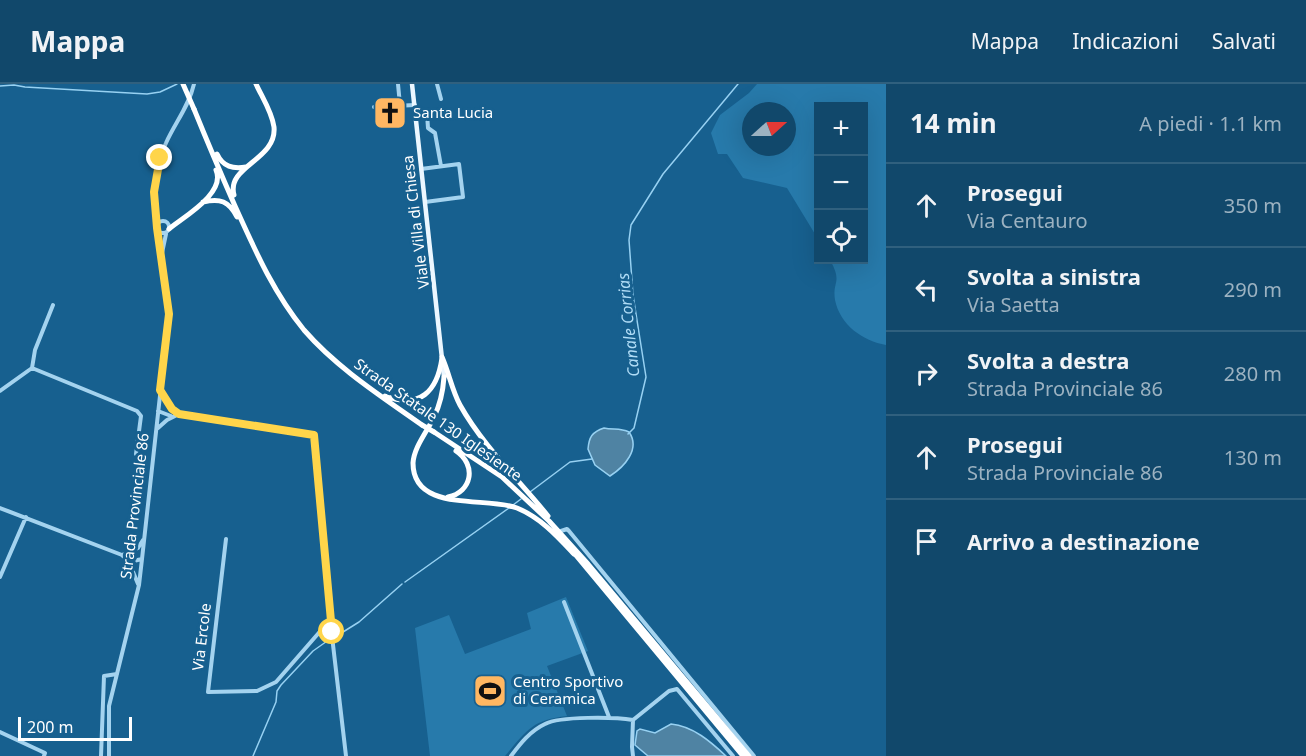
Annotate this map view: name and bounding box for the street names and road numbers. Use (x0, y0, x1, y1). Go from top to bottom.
street label: Viale Villa di Chiesa (397, 154, 433, 290)
street label: Strada Statale 130 Iglesiente (351, 353, 526, 485)
street label: Strada Provinciale 86 (115, 432, 153, 580)
street label: Via Ercole (187, 602, 215, 672)

